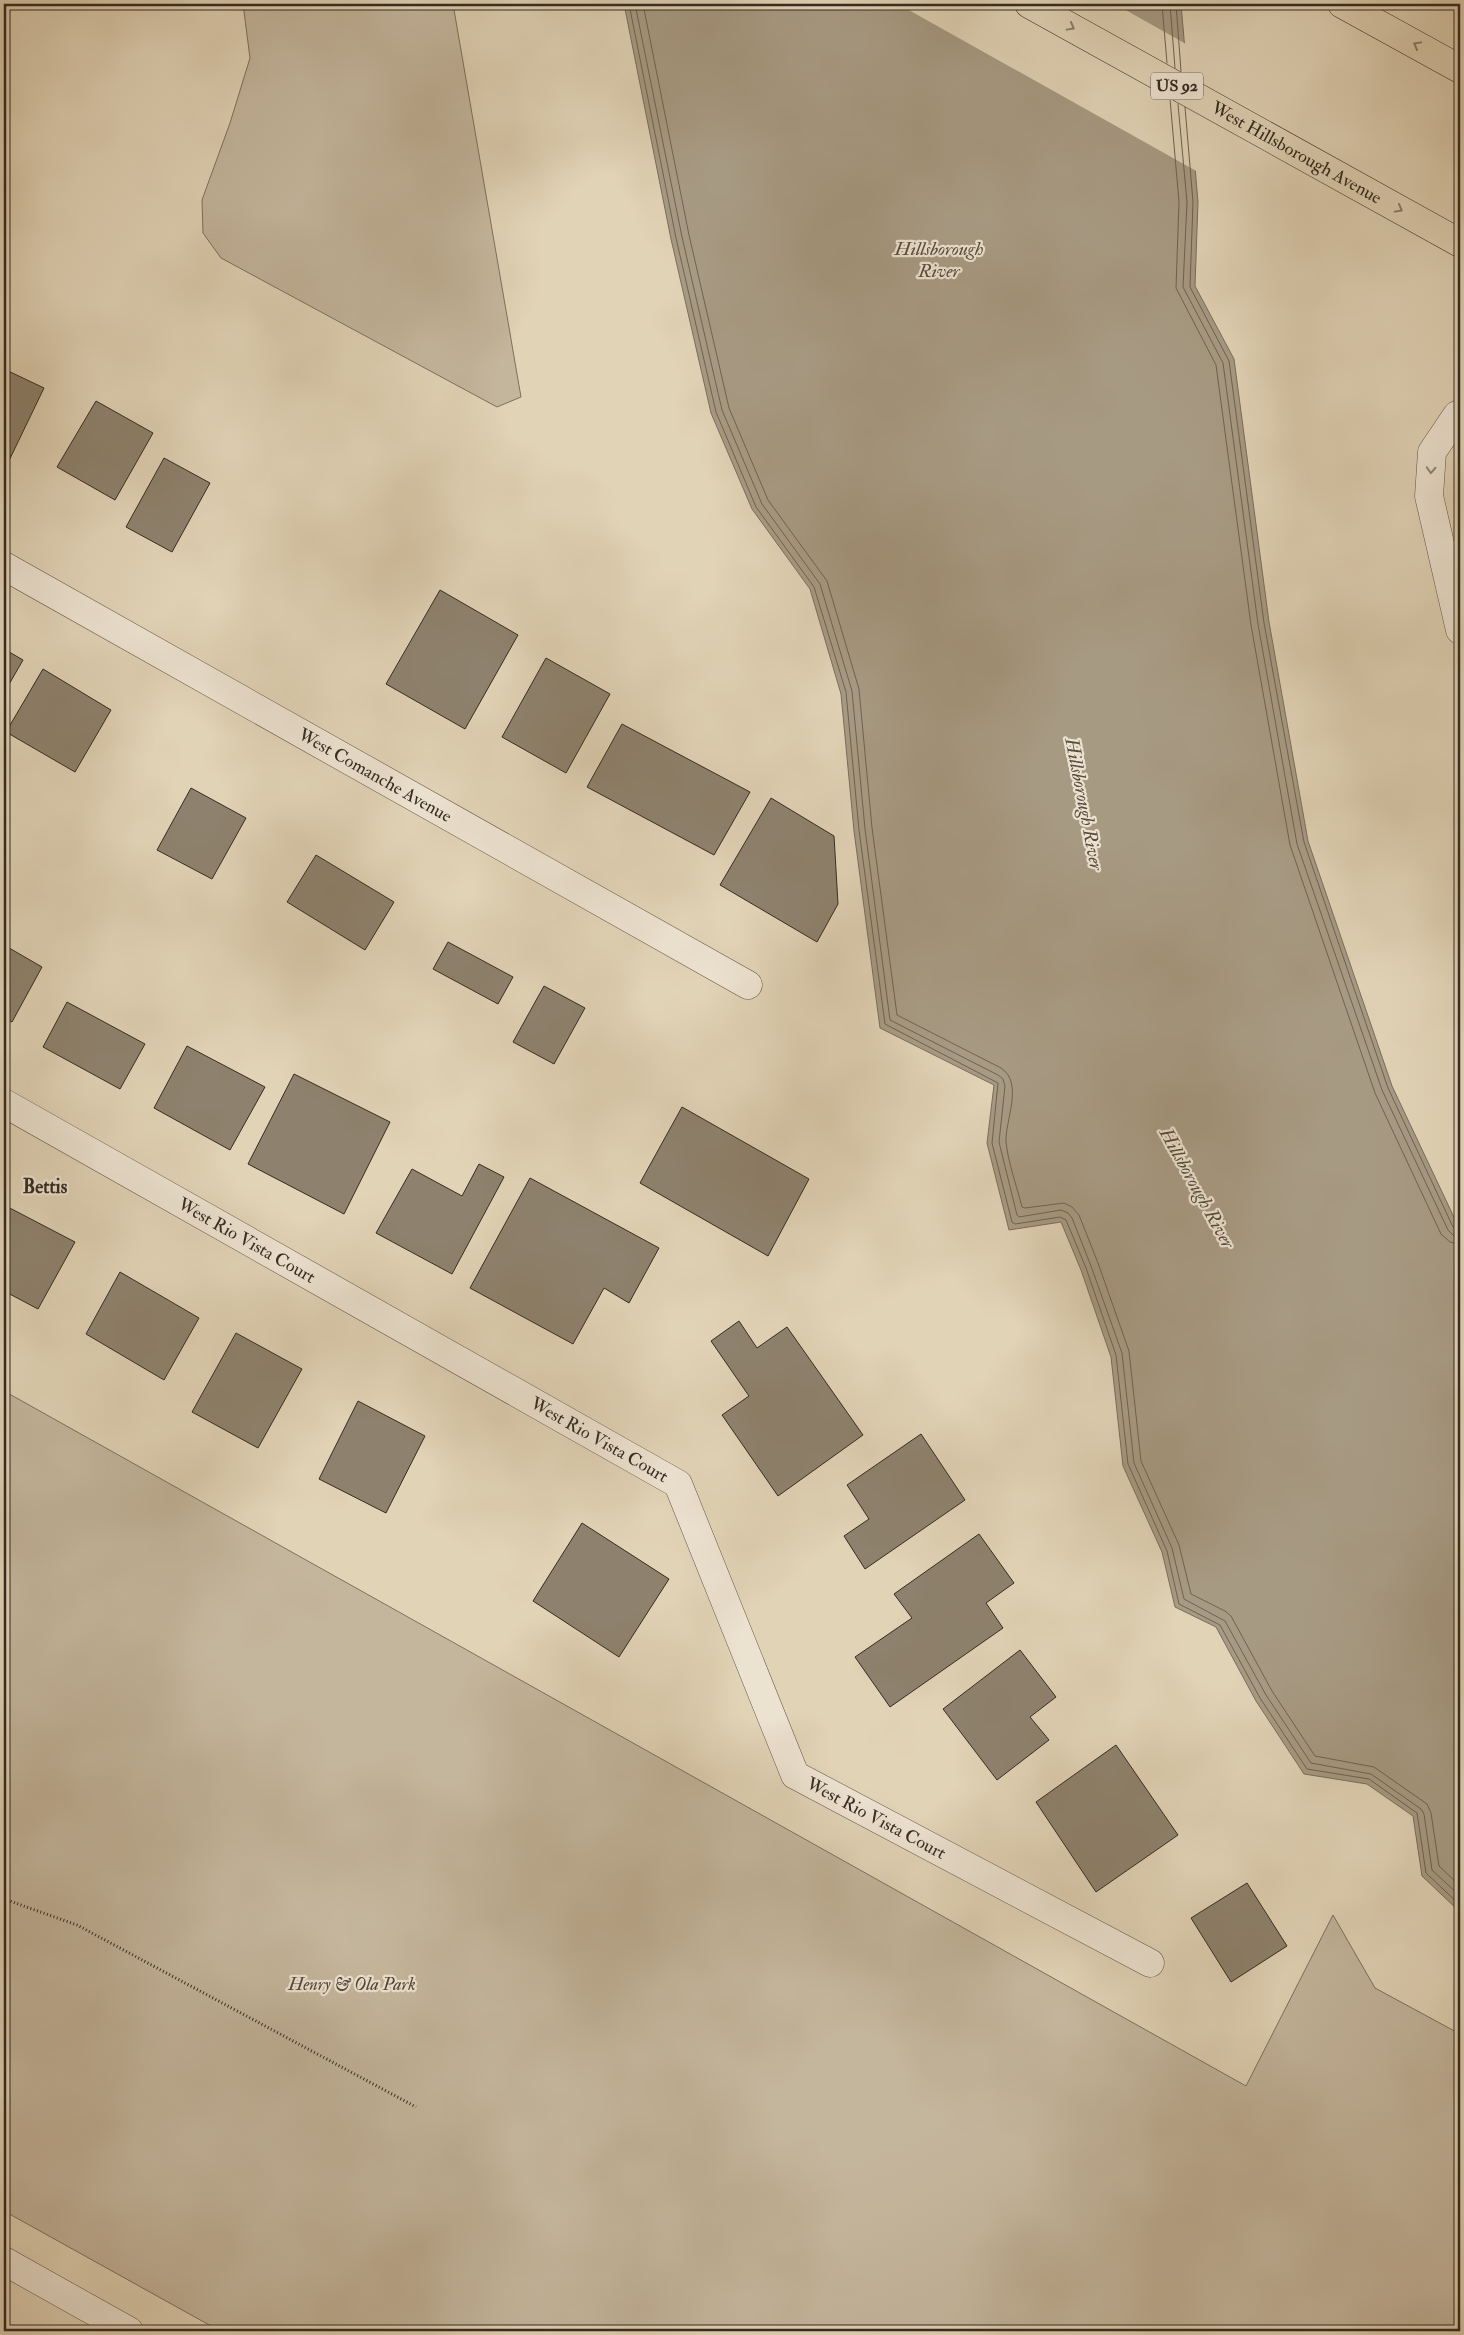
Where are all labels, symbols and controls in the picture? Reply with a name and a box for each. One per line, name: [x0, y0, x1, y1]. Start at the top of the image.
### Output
one-way arrow: [1066, 21, 1075, 31]
one-way arrow: [1414, 41, 1423, 51]
road number: US 92: [1151, 72, 1203, 100]
street label: West Hillsborough Avenue: [1206, 95, 1386, 209]
one-way arrow: [1394, 203, 1403, 213]
water label: Hillsborough River: [894, 237, 983, 283]
one-way arrow: [1425, 467, 1436, 475]
street label: West Comanche Avenue: [293, 722, 456, 828]
water label: Hillsborough River: [1059, 735, 1109, 873]
water label: Hillsborough River: [1153, 1123, 1240, 1253]
district label: Bettis: [23, 1175, 68, 1199]
street label: West Rio Vista Court: [173, 1192, 320, 1288]
street label: West Rio Vista Court: [526, 1391, 673, 1488]
street label: West Rio Vista Court: [802, 1771, 950, 1865]
park label: Henry & Ola Park: [287, 1973, 416, 1996]

